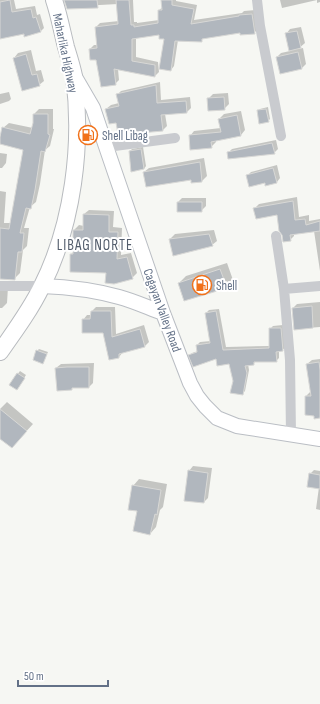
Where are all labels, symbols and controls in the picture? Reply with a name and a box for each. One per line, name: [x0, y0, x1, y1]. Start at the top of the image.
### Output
street label: Maharlika Highway: [49, 12, 81, 94]
fuel station icon: Shell Libag: [77, 124, 99, 146]
place label: Shell Libag: [102, 128, 148, 144]
district label: LIBAG NORTE: [57, 236, 133, 255]
street label: Cagayan Valley Road: [140, 266, 185, 354]
fuel station icon: Shell: [191, 274, 213, 296]
place label: Shell: [216, 278, 237, 294]
scale bar: [18, 662, 108, 688]
text: 50 m: [24, 669, 44, 684]

